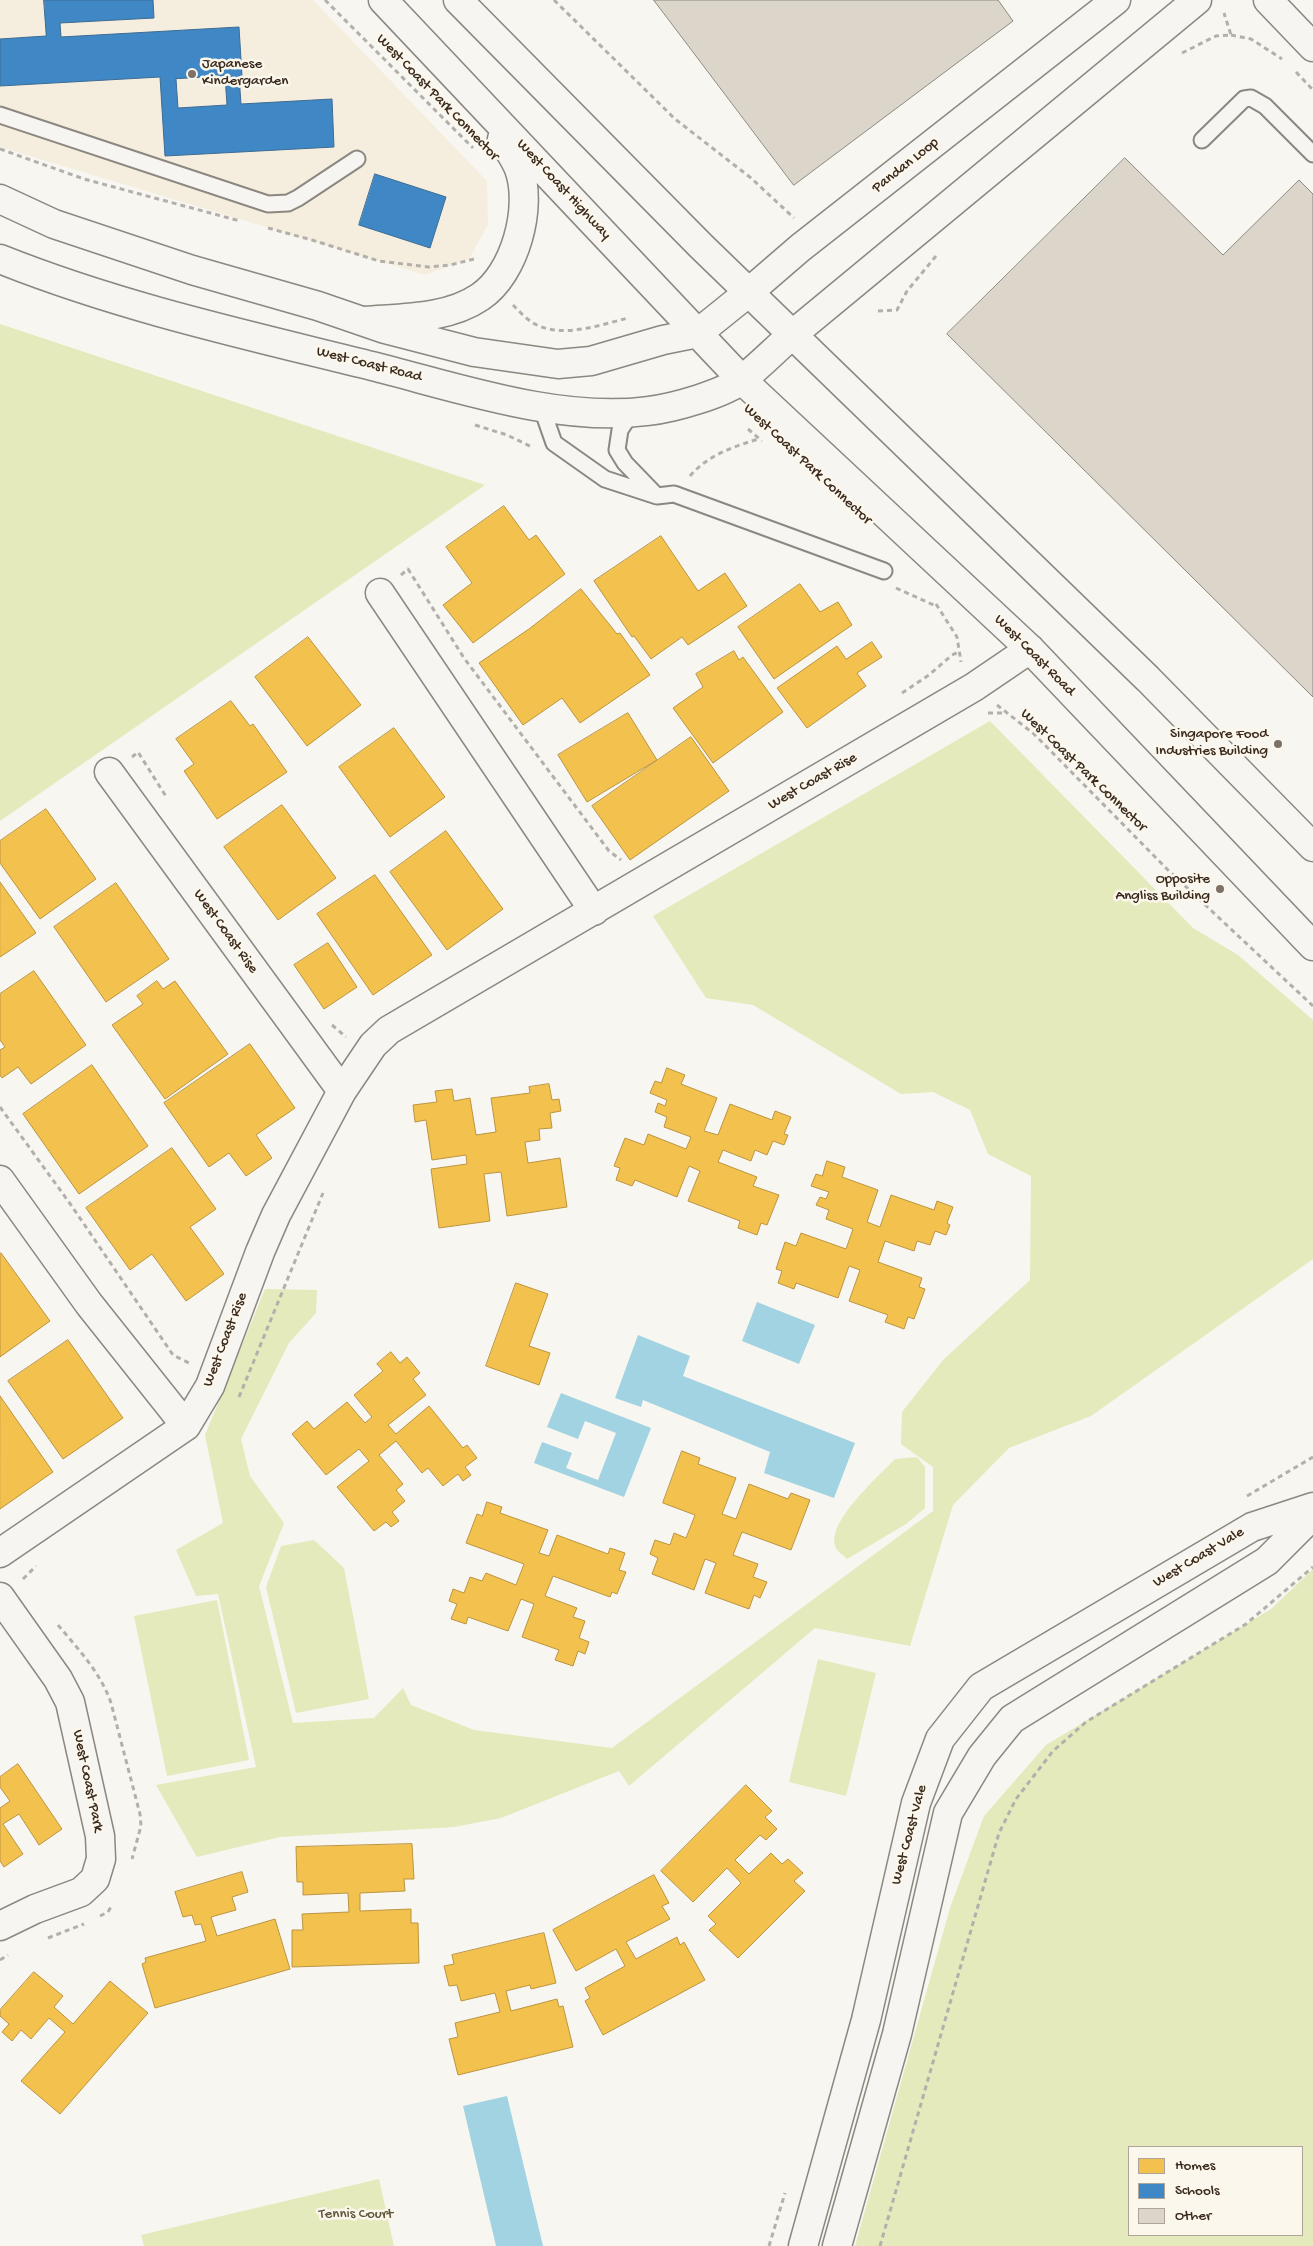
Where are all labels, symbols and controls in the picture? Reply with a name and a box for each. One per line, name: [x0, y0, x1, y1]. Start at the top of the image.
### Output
street label: West Coast Park Connector: [372, 31, 502, 165]
place label: Japanese Kindergarden: [202, 56, 288, 91]
marker: Japanese Kindergarden: [186, 68, 198, 80]
street label: Pandan Loop: [869, 134, 943, 198]
street label: West Coast Highway: [512, 136, 614, 244]
street label: West Coast Road: [314, 343, 424, 387]
street label: West Coast Park Connector: [739, 401, 875, 529]
street label: West Coast Road: [989, 611, 1079, 701]
street label: West Coast Park Connector: [1016, 706, 1150, 836]
place label: Singapore Food Industries Building: [1155, 726, 1268, 761]
marker: Singapore Food Industries Building: [1272, 738, 1284, 750]
street label: West Coast Rise: [765, 749, 861, 815]
place label: Opposite Angliss Building: [1115, 871, 1210, 906]
marker: Opposite Angliss Building: [1214, 883, 1226, 895]
street label: West Coast Rise: [188, 886, 262, 978]
street label: West Coast Rise: [200, 1290, 252, 1390]
street label: West Coast Vale: [1150, 1524, 1248, 1592]
street label: West Coast Park: [67, 1728, 107, 1834]
street label: West Coast Vale: [888, 1783, 932, 1887]
legend: [1128, 2146, 1303, 2236]
text: Homes: [1175, 2157, 1215, 2175]
text: Schools: [1175, 2182, 1220, 2200]
park label: Tennis Court: [319, 2206, 393, 2224]
text: Other: [1175, 2207, 1211, 2225]

